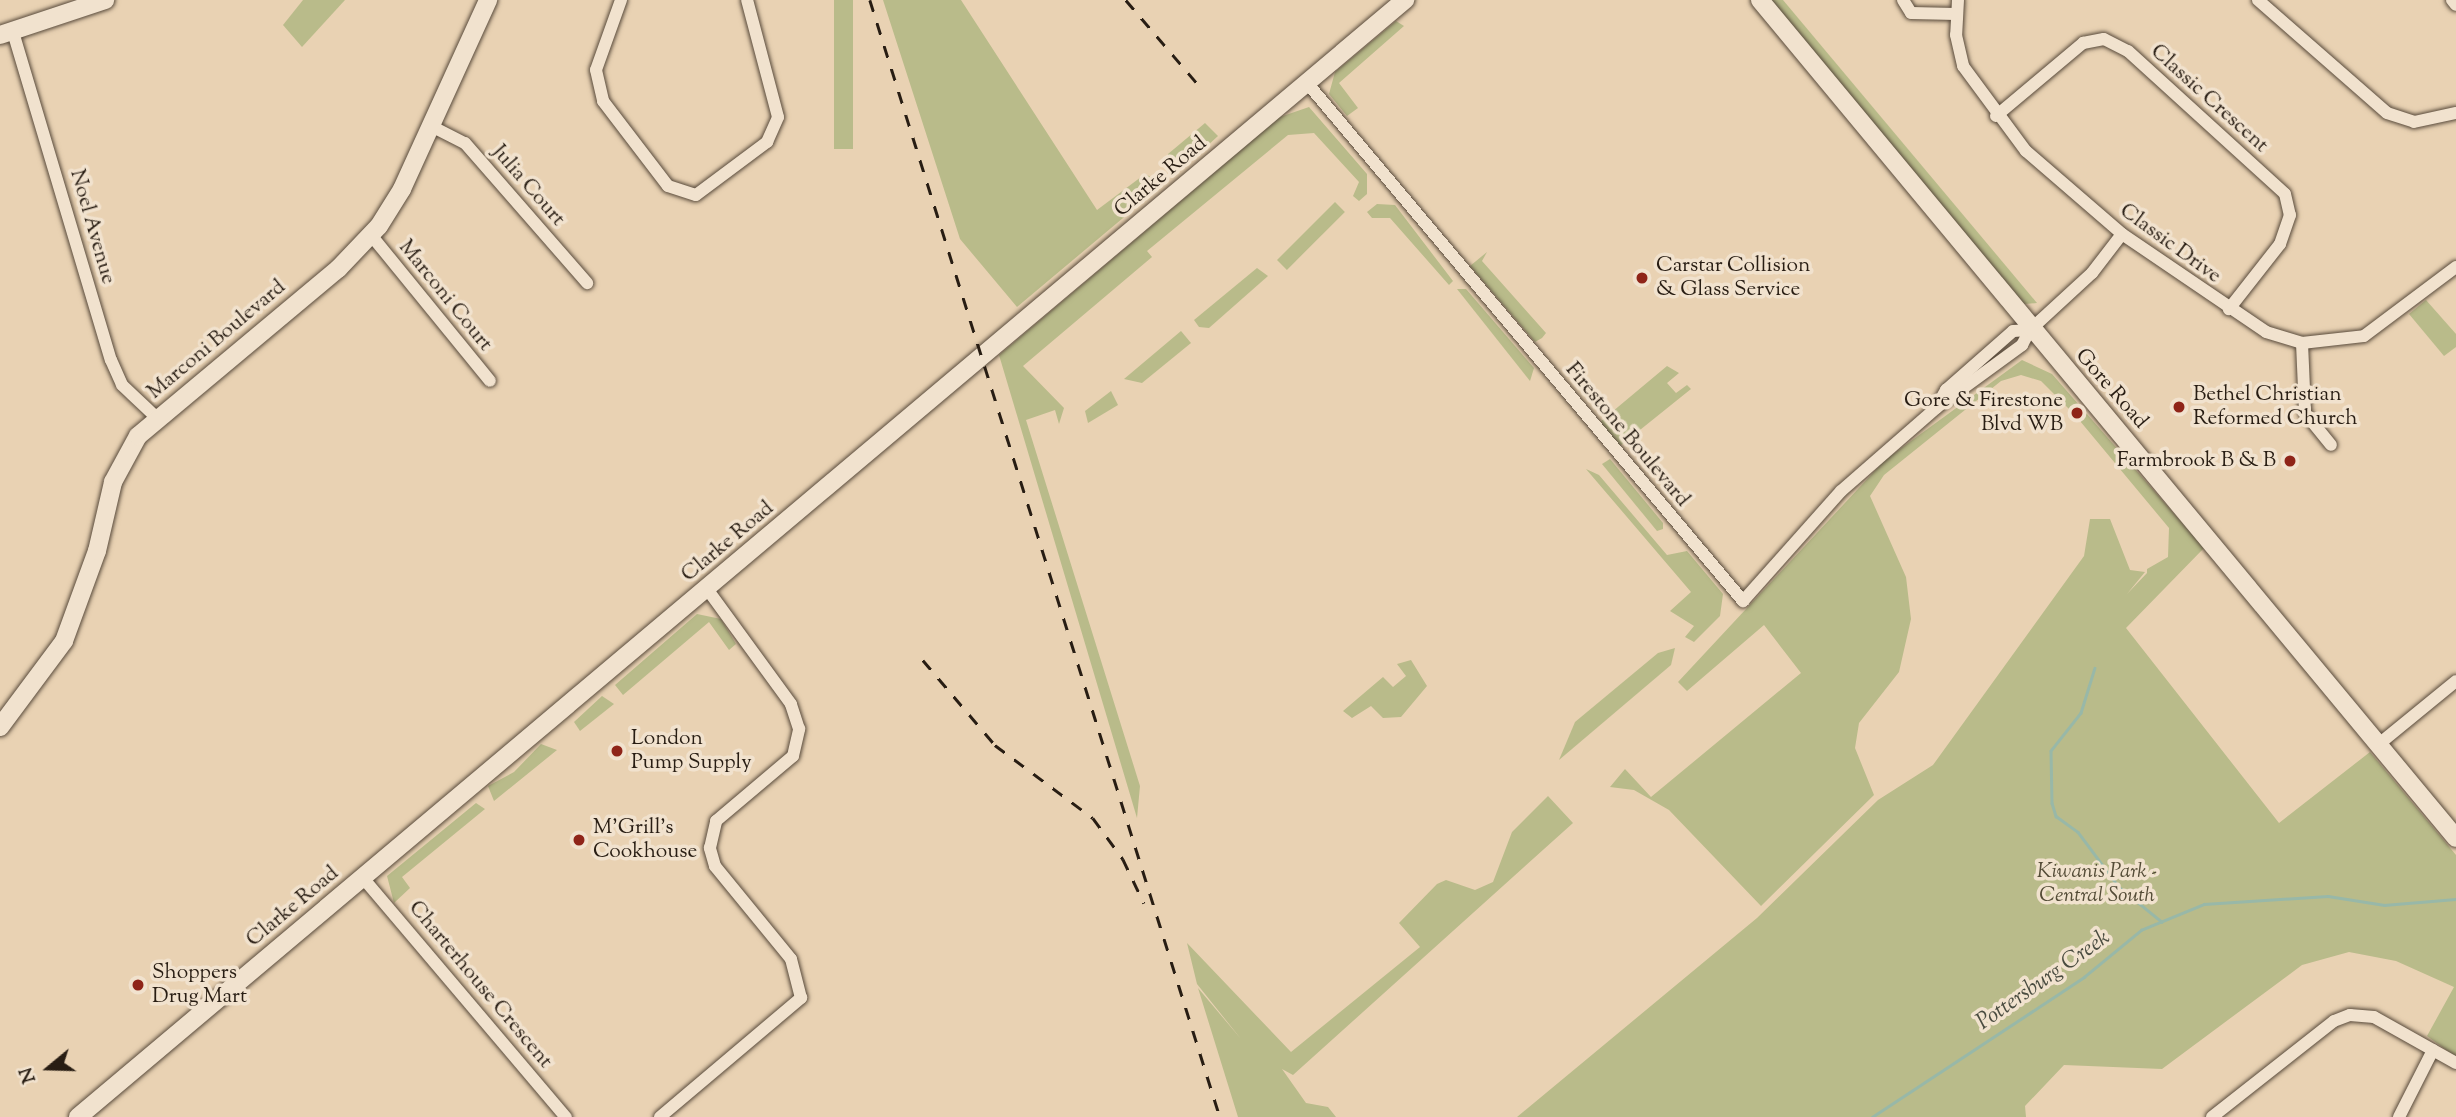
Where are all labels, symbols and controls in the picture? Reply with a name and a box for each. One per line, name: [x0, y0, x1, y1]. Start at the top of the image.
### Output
street label: Classic Crescent: [2145, 39, 2273, 159]
street label: Clarke Road: [1110, 131, 1212, 223]
street label: Julia Court: [486, 140, 570, 232]
street label: Noel Avenue: [64, 167, 120, 287]
street label: Classic Drive: [2114, 199, 2226, 289]
street label: Marconi Court: [393, 235, 497, 357]
place label: Carstar Collision & Glass Service: [1656, 253, 1810, 303]
marker: Carstar Collision & Glass Service: [1634, 270, 1650, 286]
street label: Marconi Boulevard: [143, 275, 291, 405]
street label: Gore Road: [2069, 344, 2153, 434]
street label: Firestone Boulevard: [1559, 358, 1695, 512]
place label: Bethel Christian Reformed Church: [2193, 382, 2357, 432]
place label: Gore & Firestone Blvd WB: [1904, 388, 2063, 438]
marker: Bethel Christian Reformed Church: [2171, 399, 2187, 415]
marker: Gore & Firestone Blvd WB: [2069, 405, 2085, 421]
place label: Farmbrook B & B: [2117, 448, 2276, 474]
marker: Farmbrook B & B: [2282, 453, 2298, 469]
street label: Clarke Road: [677, 496, 779, 588]
place label: London Pump Supply: [631, 726, 752, 776]
marker: London Pump Supply: [609, 743, 625, 759]
place label: M'Grill's Cookhouse: [593, 815, 697, 865]
marker: M'Grill's Cookhouse: [571, 832, 587, 848]
park label: Kiwanis Park - Central South: [2037, 859, 2157, 909]
street label: Clarke Road: [242, 861, 344, 953]
street label: Charterhouse Crescent: [403, 896, 557, 1074]
water label: Pottersburg Creek: [1972, 925, 2116, 1037]
place label: Shoppers Drug Mart: [152, 960, 247, 1010]
marker: Shoppers Drug Mart: [130, 977, 146, 993]
north arrow: [14, 1033, 84, 1103]
text: N: [13, 1063, 44, 1087]

